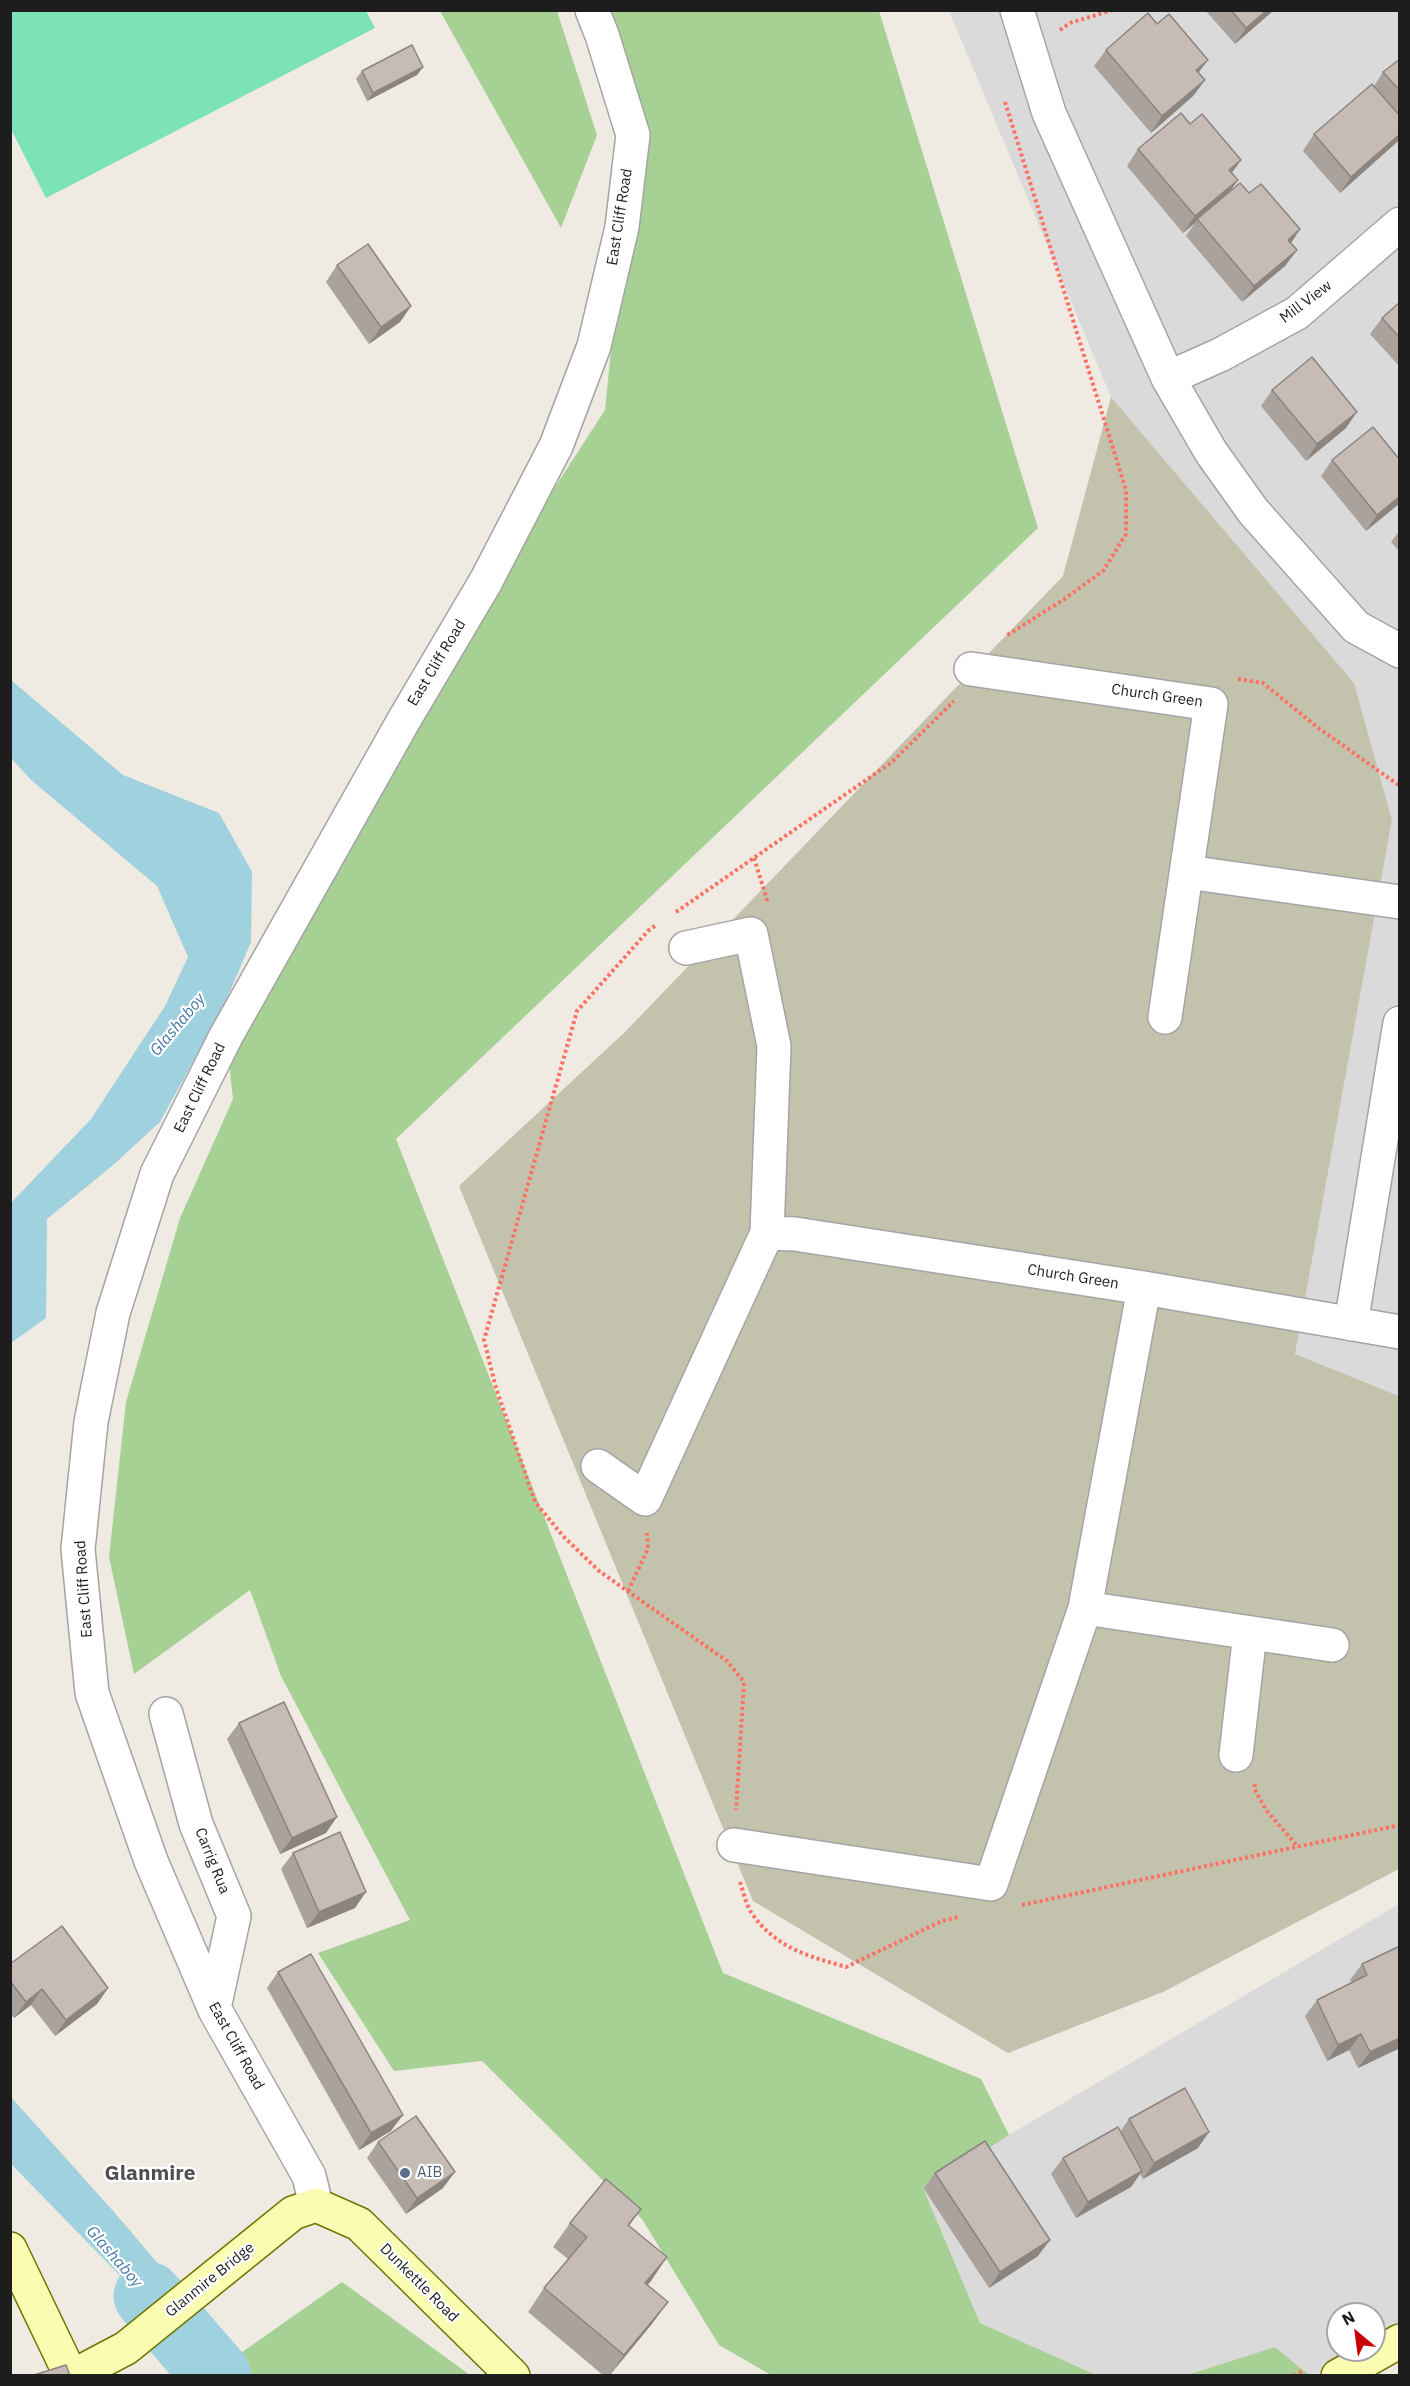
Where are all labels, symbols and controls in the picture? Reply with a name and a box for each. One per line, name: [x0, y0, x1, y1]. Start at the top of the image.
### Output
street label: East Cliff Road: [603, 167, 637, 267]
street label: Mill View: [1277, 277, 1335, 327]
street label: East Cliff Road: [404, 617, 470, 709]
street label: Church Green: [1110, 681, 1204, 711]
water label: Glashaboy: [146, 990, 210, 1060]
street label: East Cliff Road: [171, 1040, 229, 1136]
street label: Church Green: [1026, 1261, 1120, 1293]
street label: East Cliff Road: [72, 1540, 96, 1638]
street label: Carrig Rua: [191, 1825, 233, 1897]
street label: East Cliff Road: [204, 1999, 268, 2093]
district label: Glanmire: [105, 2161, 195, 2187]
place label: AIB: [417, 2164, 442, 2182]
marker: AIB: [398, 2166, 412, 2180]
water label: Glashaboy: [82, 2222, 146, 2292]
street label: Glanmire Bridge: [162, 2239, 258, 2321]
street label: Dunkettle Road: [376, 2240, 462, 2326]
north arrow: [1326, 2302, 1386, 2362]
text: N: [1338, 2306, 1358, 2330]

